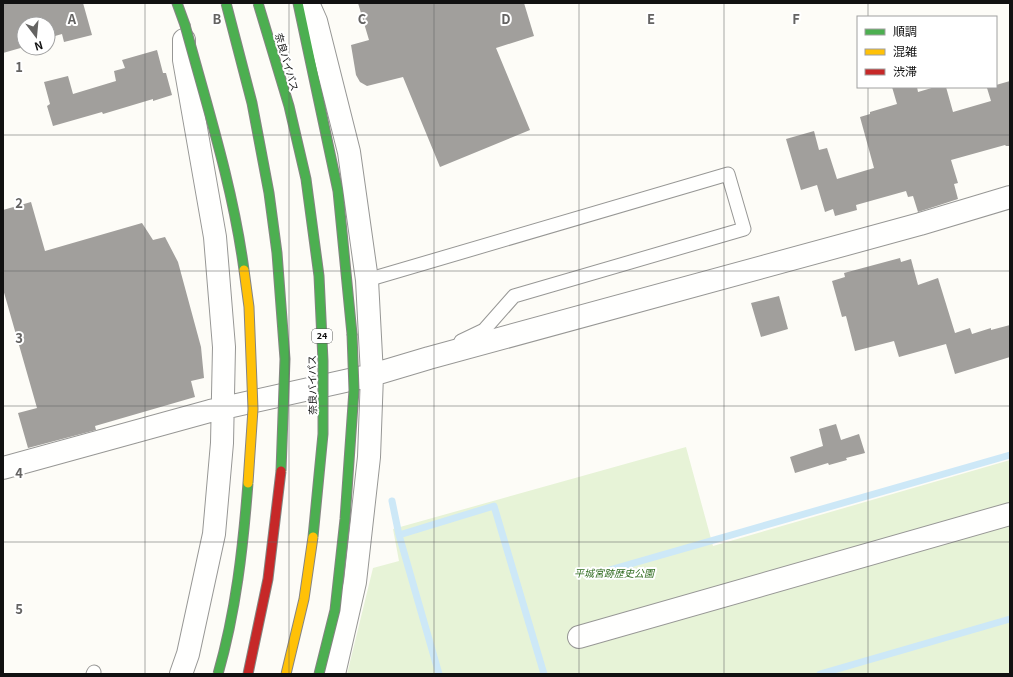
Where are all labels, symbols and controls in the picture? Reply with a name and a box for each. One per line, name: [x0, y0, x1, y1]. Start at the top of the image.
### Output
text: A: [67, 9, 77, 28]
text: B: [213, 9, 222, 28]
text: C: [358, 9, 367, 28]
text: D: [501, 9, 511, 28]
text: E: [647, 9, 655, 28]
text: F: [792, 9, 800, 28]
north arrow: [16, 16, 56, 56]
legend: [857, 16, 997, 88]
text: 順調: [893, 22, 917, 39]
street label: 奈良バイパス: [272, 31, 303, 93]
text: N: [33, 38, 45, 55]
text: 混雑: [893, 42, 917, 59]
text: 1: [15, 57, 23, 76]
text: 渋滞: [893, 62, 917, 79]
text: 2: [15, 193, 23, 212]
text: 3: [15, 328, 23, 347]
road number: 24: [312, 329, 332, 343]
street label: 奈良バイパス: [303, 355, 320, 415]
text: 4: [15, 463, 23, 482]
park label: 平城宮跡歴史公園: [574, 565, 656, 580]
text: 5: [15, 599, 23, 618]

